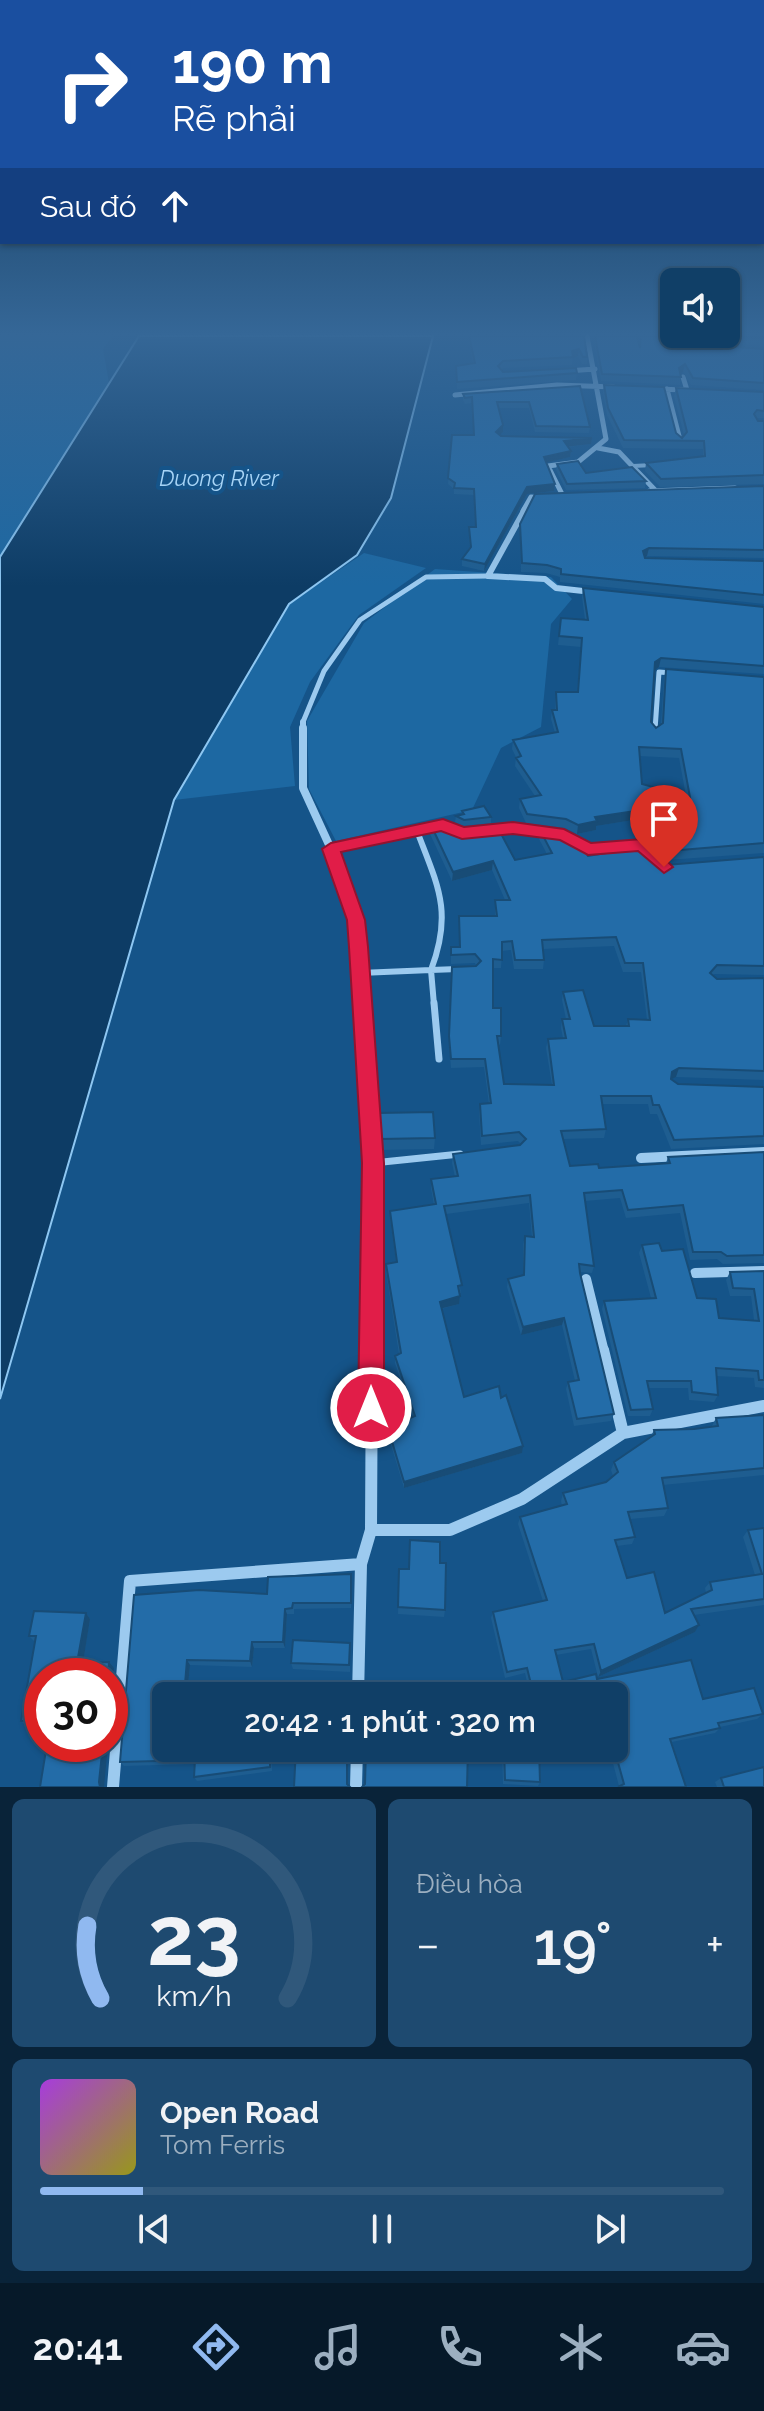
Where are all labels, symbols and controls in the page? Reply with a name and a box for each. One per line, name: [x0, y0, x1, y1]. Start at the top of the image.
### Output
text: 190 m: [172, 30, 333, 96]
icon: right: [40, 32, 144, 136]
text: Rẽ phải: [172, 97, 296, 139]
icon: ahead: [153, 184, 197, 228]
text: Sau đó: [40, 189, 137, 224]
map controls: [660, 268, 740, 348]
button: sound: [660, 268, 740, 348]
water label: Duong River: [159, 465, 280, 491]
pin: [630, 785, 698, 867]
icon: arrive: [642, 797, 686, 841]
position arrow: [329, 1366, 413, 1450]
speed limit sign: 30: [24, 1658, 128, 1762]
text: 20:42 · 1 phút · 320 m: [244, 1704, 536, 1739]
text: Điều hòa: [416, 1869, 523, 1899]
text: 23: [147, 1887, 241, 1984]
text: 19°: [533, 1909, 612, 1979]
text: −: [416, 1919, 440, 1970]
text: +: [706, 1919, 724, 1970]
text: km/h: [156, 1979, 232, 2013]
text: Open Road: [160, 2095, 319, 2130]
text: Tom Ferris: [160, 2130, 285, 2160]
icon: previous: [132, 2207, 176, 2251]
icon: pause: [360, 2207, 404, 2251]
icon: next: [588, 2207, 632, 2251]
icon: directions: [188, 2319, 244, 2375]
icon: music: [310, 2319, 366, 2375]
icon: phone: [432, 2319, 488, 2375]
icon: climate: [553, 2319, 609, 2375]
icon: car: [675, 2319, 731, 2375]
text: 20:41: [33, 2326, 123, 2368]

